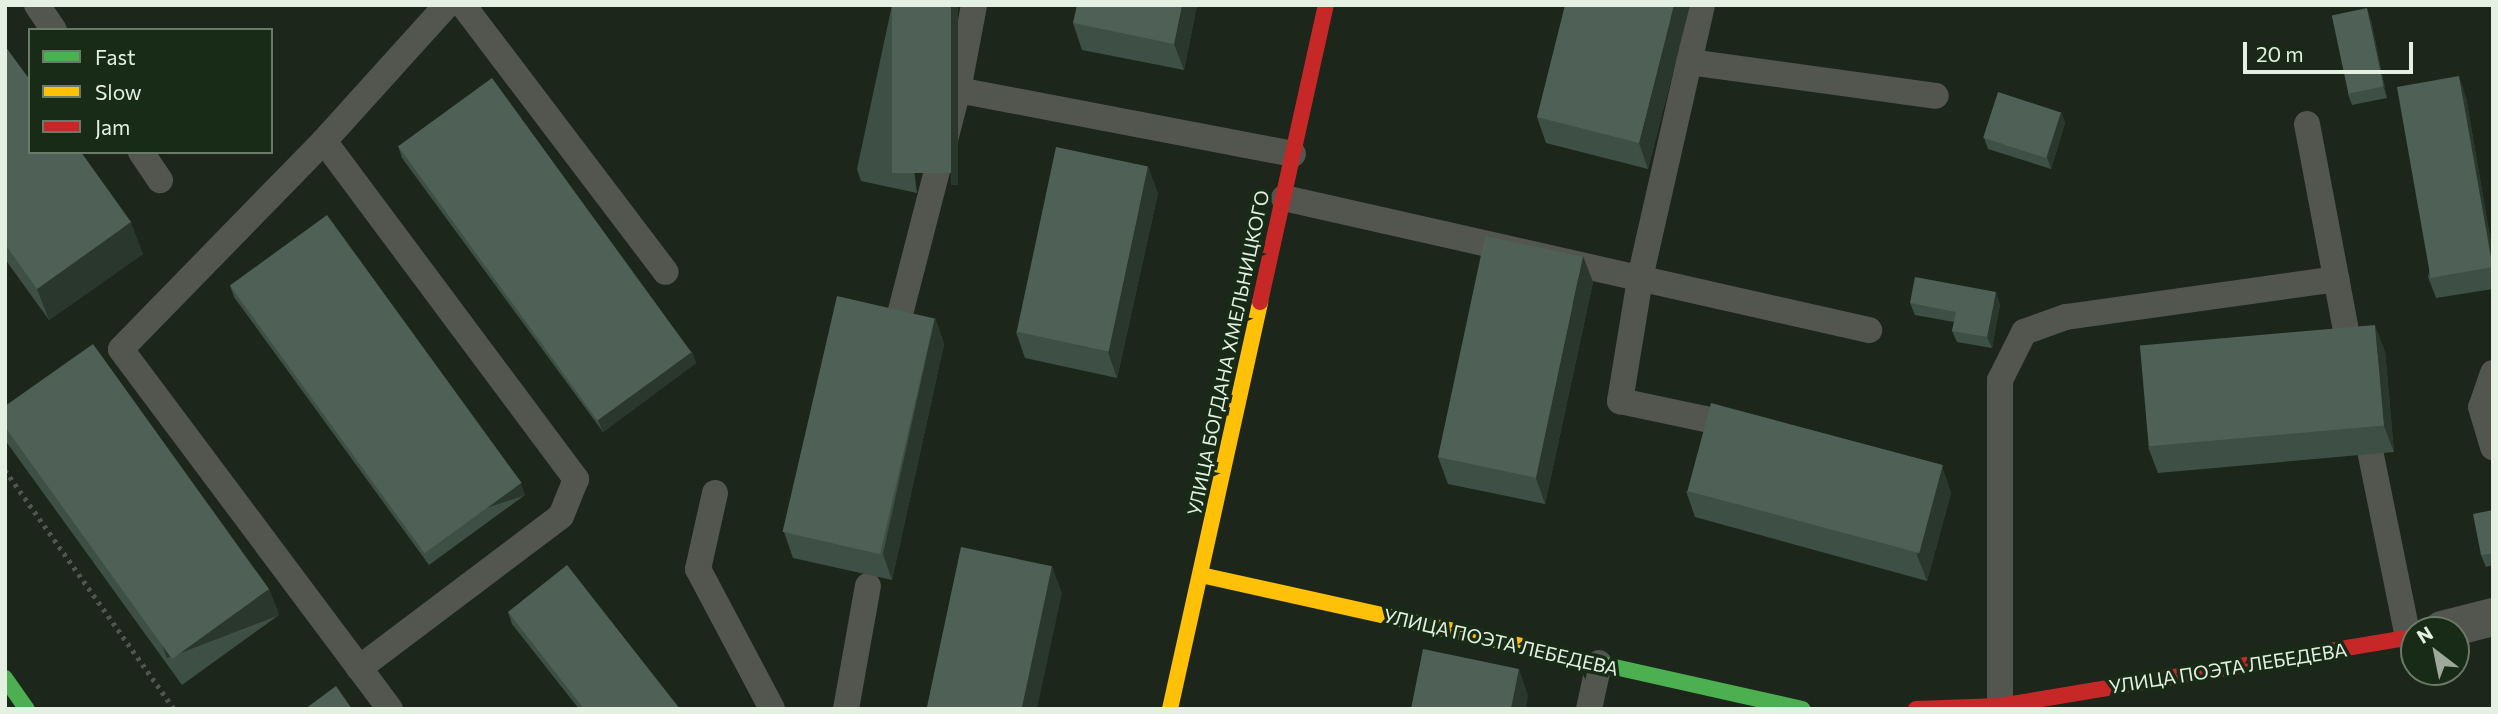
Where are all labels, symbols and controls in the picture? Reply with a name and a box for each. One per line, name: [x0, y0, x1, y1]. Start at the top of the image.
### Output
legend: [28, 28, 273, 154]
scale bar: [2246, 28, 2416, 72]
text: 20 m: [2256, 41, 2304, 66]
text: Fast: [95, 44, 136, 69]
text: Slow: [95, 79, 142, 104]
text: Jam: [95, 114, 130, 139]
street label: УЛИЦА БОГДАНА ХМЕЛЬНИЦКОГО: [1182, 188, 1274, 518]
street label: УЛИЦА ПОЭТА ЛЕБЕДЕВА: [1381, 604, 1621, 680]
north arrow: [2400, 616, 2470, 686]
text: N: [2413, 621, 2437, 648]
street label: УЛИЦА ПОЭТА ЛЕБЕДЕВА: [2107, 638, 2349, 698]

